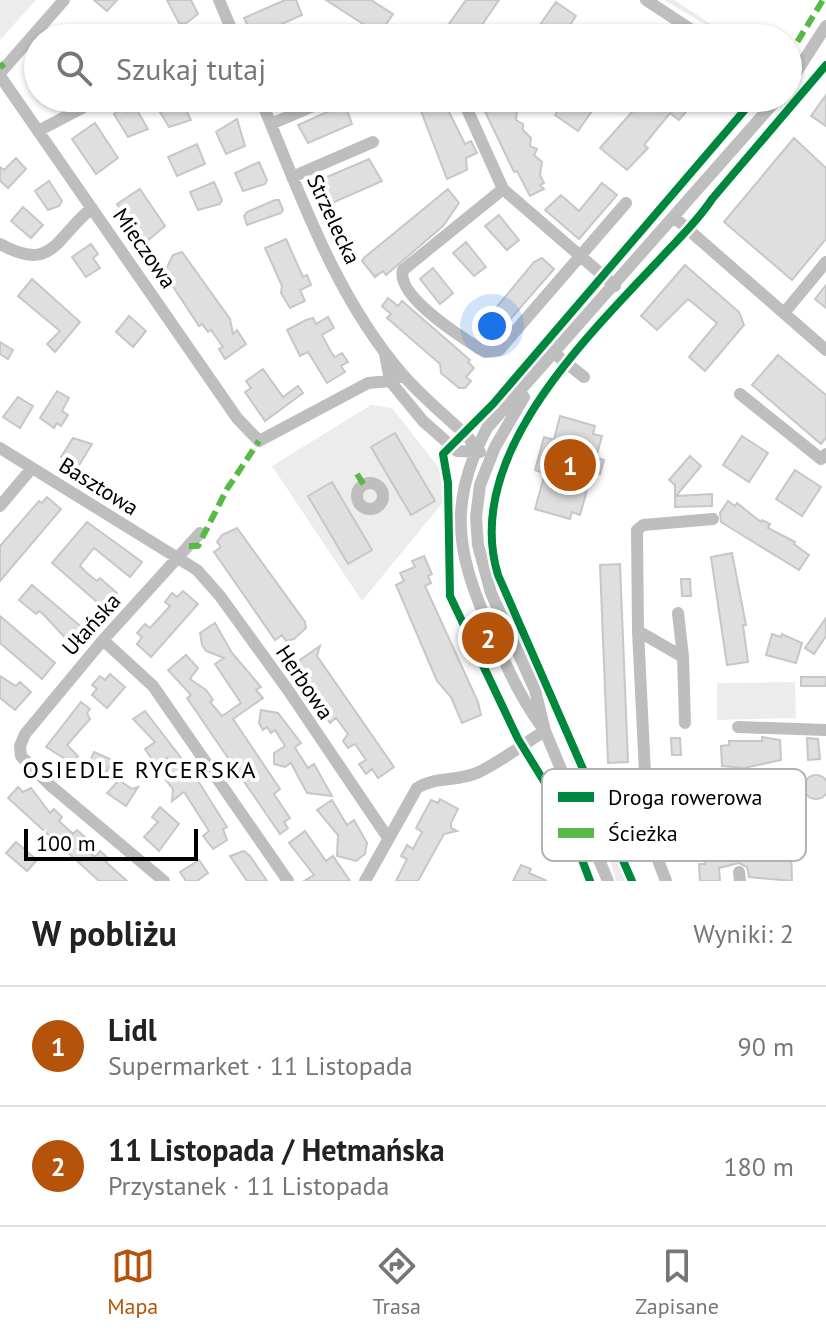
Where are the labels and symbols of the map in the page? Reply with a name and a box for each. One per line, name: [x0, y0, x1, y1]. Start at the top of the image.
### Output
street label: Strzelecka: [301, 170, 367, 268]
street label: Mieczowa: [107, 202, 183, 294]
your location: [472, 306, 512, 346]
pin: 1: [544, 435, 596, 495]
street label: Basztowa: [54, 451, 144, 521]
street label: Ułańska: [56, 587, 126, 661]
pin: 2: [462, 608, 514, 668]
street label: Herbowa: [270, 639, 340, 725]
district label: OSIEDLE RYCERSKA: [22, 754, 258, 785]
legend: [542, 769, 806, 861]
text: Droga rowerowa: [608, 783, 763, 811]
text: Ścieżka: [608, 819, 678, 847]
scale bar: [24, 825, 198, 861]

